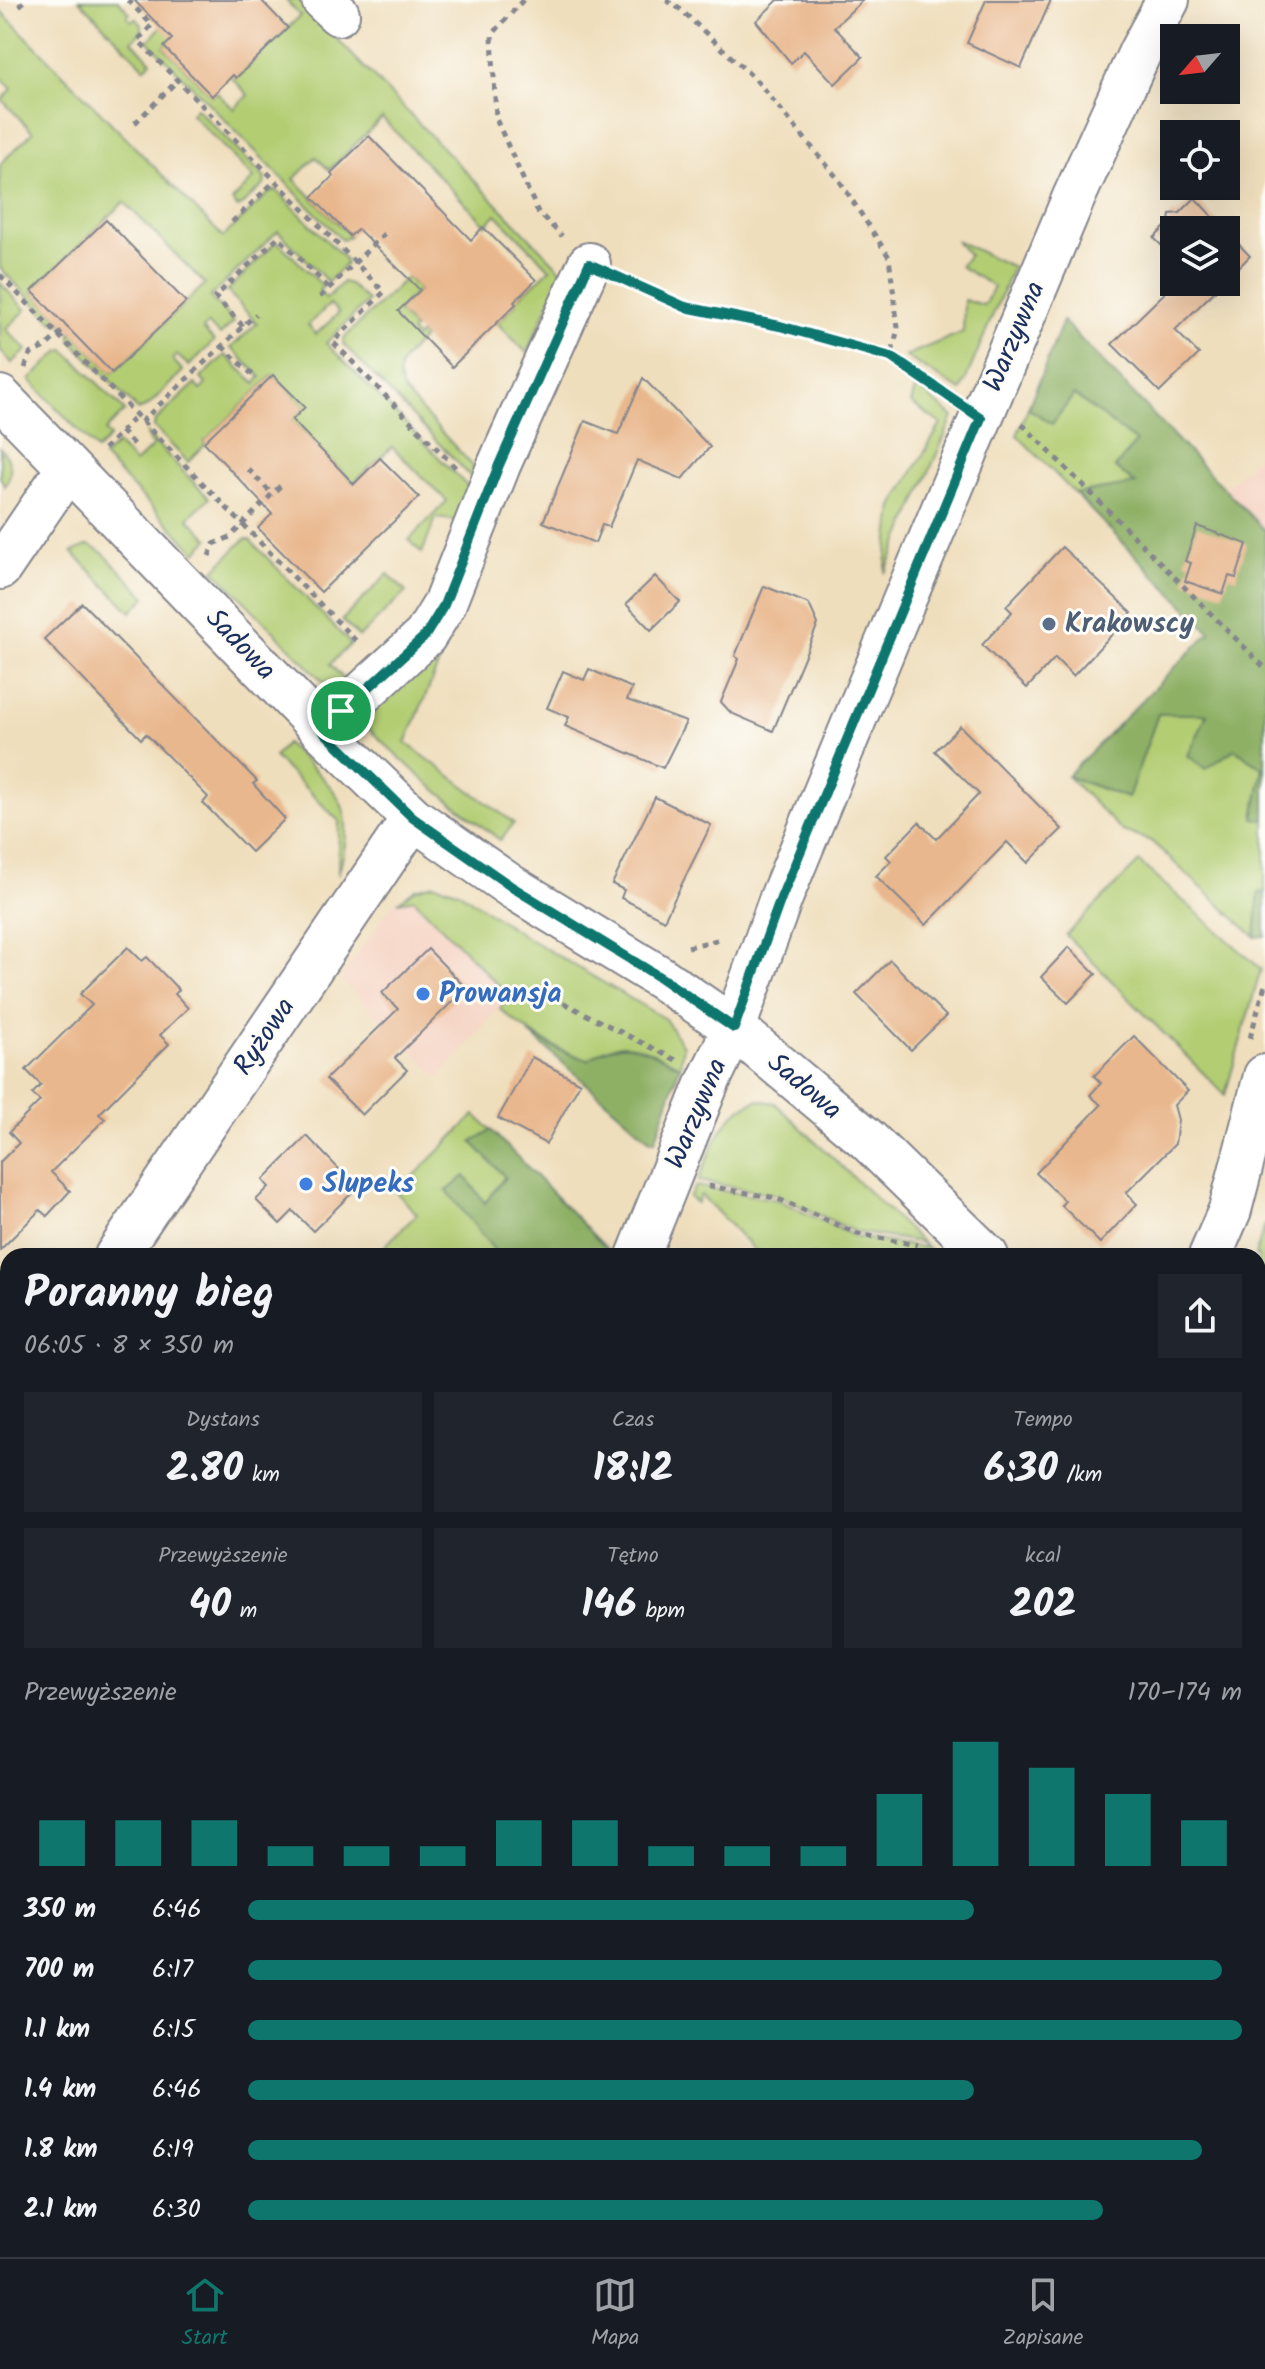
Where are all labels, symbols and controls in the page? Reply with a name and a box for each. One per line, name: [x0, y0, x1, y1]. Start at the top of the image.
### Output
north arrow: [1160, 24, 1240, 104]
map controls: [1160, 24, 1240, 296]
button: locate: [1160, 120, 1240, 200]
button: layers: [1160, 216, 1240, 296]
street label: Warzywna: [971, 275, 1059, 399]
street label: Sadowa: [194, 598, 286, 692]
place label: Krakowscy: [1065, 602, 1194, 647]
marker: Krakowscy: [1040, 615, 1058, 633]
pin: [307, 677, 375, 745]
icon: arrive: [319, 689, 363, 733]
place label: Prowansja: [439, 972, 562, 1017]
marker: Prowansja: [414, 985, 432, 1003]
street label: Ryżowa: [222, 989, 308, 1085]
street label: Sadowa: [756, 1042, 852, 1132]
street label: Warzywna: [653, 1052, 741, 1176]
place label: Slupeks: [322, 1162, 414, 1207]
marker: Slupeks: [297, 1175, 315, 1193]
text: Poranny bieg: [24, 1260, 274, 1330]
button: share: [1158, 1274, 1242, 1358]
text: 06:05 · 8 × 350 m: [24, 1325, 234, 1367]
text: Dystans: [186, 1403, 260, 1438]
text: Czas: [612, 1403, 654, 1438]
text: Tempo: [1013, 1403, 1073, 1438]
text: 2.80: [166, 1438, 243, 1502]
text: 18:12: [593, 1438, 673, 1502]
text: 6:30: [984, 1438, 1058, 1502]
text: km: [243, 1458, 280, 1493]
text: /km: [1058, 1458, 1102, 1493]
text: Przewyższenie: [158, 1539, 288, 1574]
text: Tętno: [607, 1539, 659, 1574]
text: kcal: [1025, 1539, 1061, 1574]
text: 40: [189, 1574, 231, 1638]
text: 146: [581, 1574, 637, 1638]
text: 202: [1009, 1574, 1077, 1638]
text: m: [231, 1594, 257, 1629]
text: bpm: [637, 1594, 685, 1629]
text: Przewyższenie: [24, 1672, 177, 1714]
text: 170–174 m: [1127, 1672, 1242, 1714]
text: 350 m: [24, 1889, 96, 1931]
text: 6:46: [152, 1889, 202, 1931]
text: 700 m: [24, 1949, 94, 1991]
text: 6:17: [152, 1949, 193, 1991]
text: 1.1 km: [24, 2009, 90, 2051]
text: 6:15: [152, 2009, 195, 2051]
text: 1.4 km: [24, 2069, 96, 2111]
text: 6:46: [152, 2069, 202, 2111]
text: 1.8 km: [24, 2129, 97, 2171]
text: 6:19: [152, 2129, 194, 2171]
text: 2.1 km: [24, 2189, 97, 2231]
text: 6:30: [152, 2189, 201, 2231]
tab: Start: [182, 2273, 228, 2356]
tab: Mapa: [591, 2273, 639, 2356]
tab: Zapisane: [1002, 2273, 1083, 2356]

